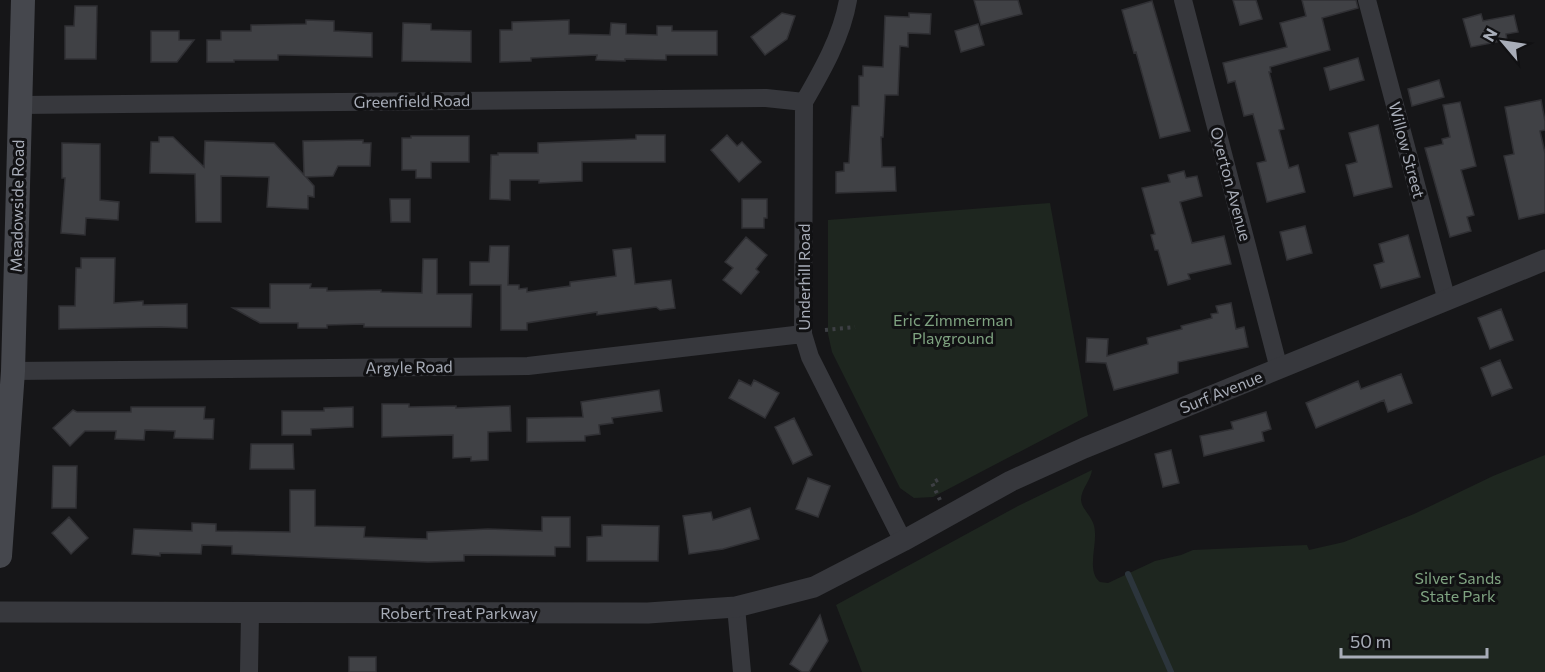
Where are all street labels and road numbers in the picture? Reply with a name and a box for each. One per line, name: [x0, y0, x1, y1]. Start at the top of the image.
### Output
street label: Greenfield Road: [354, 90, 470, 111]
street label: Willow Street: [1386, 100, 1430, 201]
street label: Overton Avenue: [1207, 125, 1256, 243]
street label: Meadowside Road: [6, 139, 27, 273]
street label: Underhill Road: [794, 224, 813, 330]
street label: Argyle Road: [365, 356, 453, 377]
street label: Surf Avenue: [1177, 366, 1265, 417]
street label: Robert Treat Parkway: [380, 603, 538, 622]

